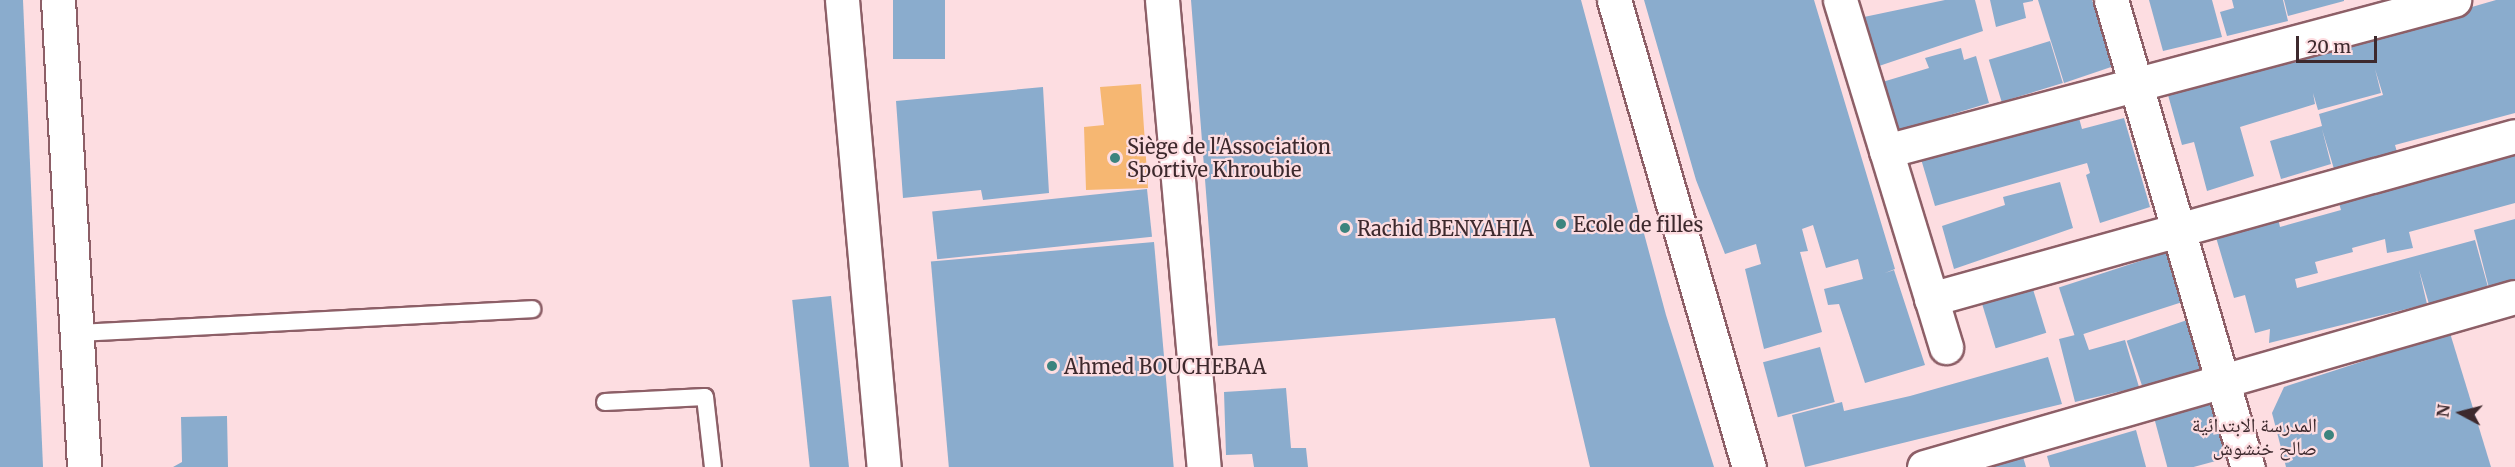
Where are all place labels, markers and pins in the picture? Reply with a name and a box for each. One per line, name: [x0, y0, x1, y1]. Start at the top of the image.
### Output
place label: Siège de l'Association Sportive Khroubie: [1127, 134, 1331, 181]
marker: Siège de l'Association Sportive Khroubie: [1108, 151, 1122, 165]
place label: Ecole de filles: [1573, 212, 1703, 236]
place label: Rachid BENYAHIA: [1357, 216, 1534, 240]
marker: Ecole de filles: [1554, 217, 1568, 231]
marker: Rachid BENYAHIA: [1338, 221, 1352, 235]
place label: Ahmed BOUCHEBAA: [1064, 354, 1266, 378]
marker: Ahmed BOUCHEBAA: [1045, 359, 1059, 373]
place label: المدرسة الابتدائية صالح خنشوش: [2192, 412, 2317, 459]
marker: المدرسة الابتدائية صالح خنشوش: [2322, 428, 2336, 442]

